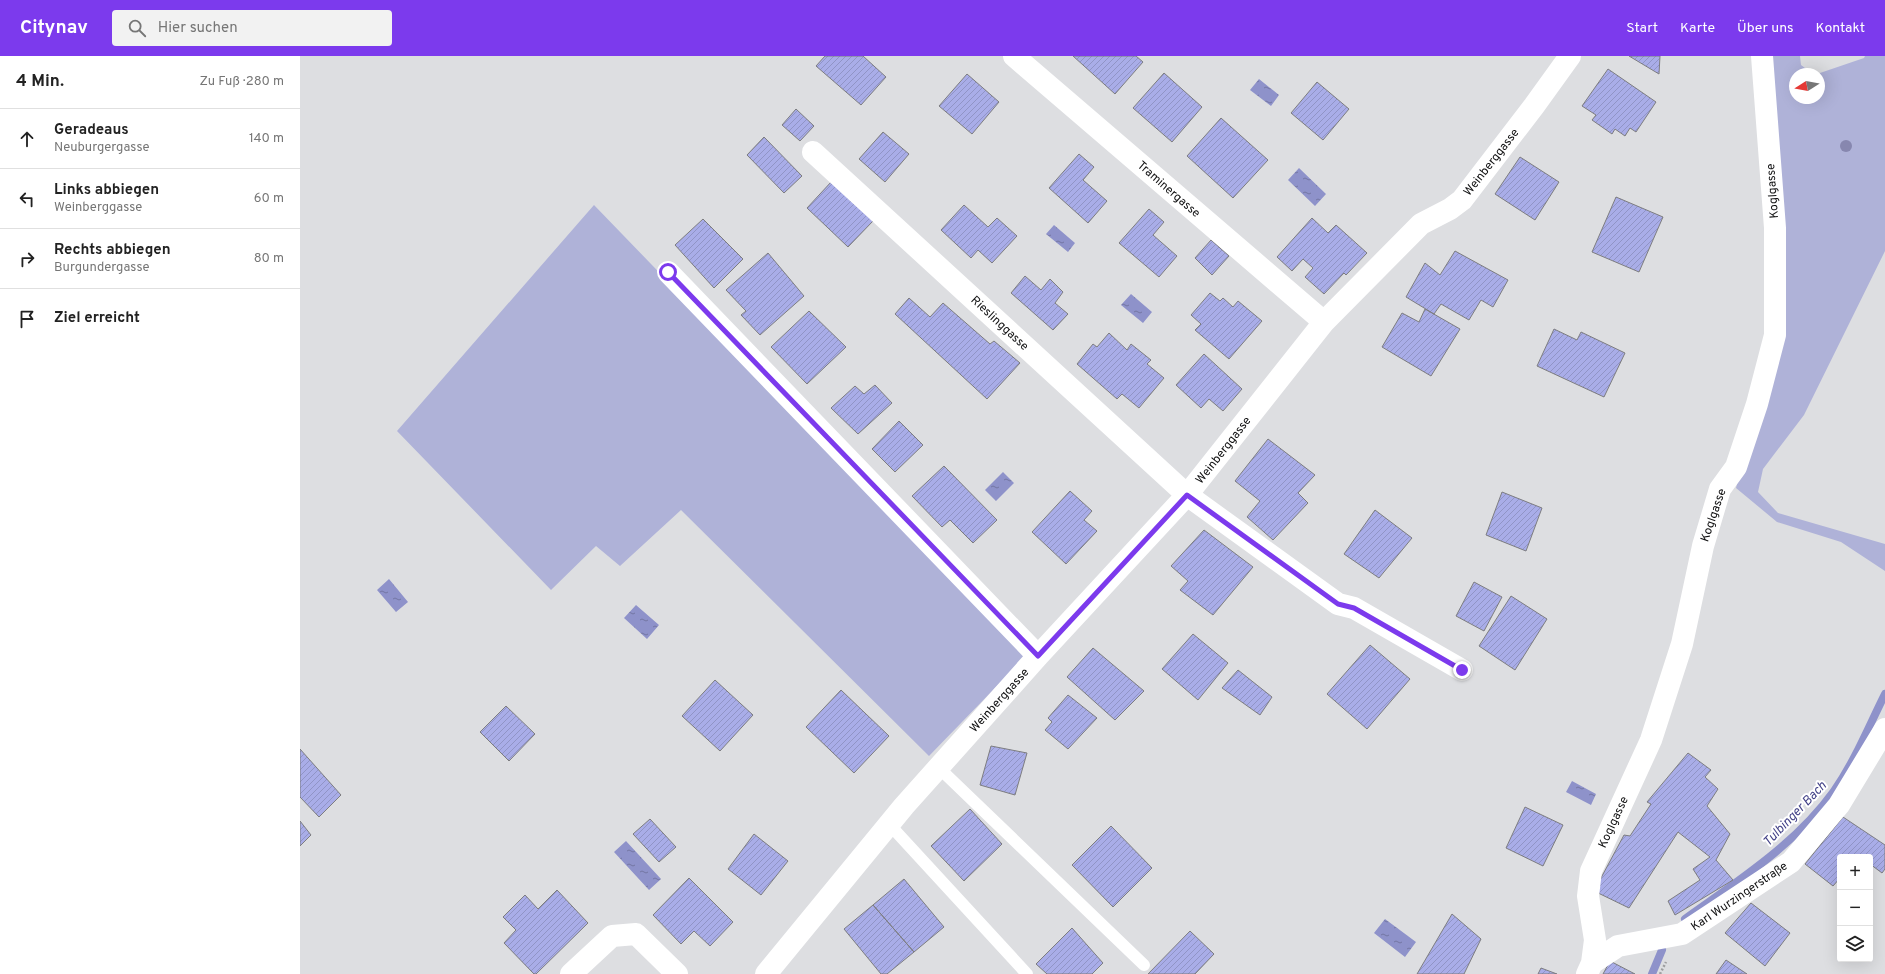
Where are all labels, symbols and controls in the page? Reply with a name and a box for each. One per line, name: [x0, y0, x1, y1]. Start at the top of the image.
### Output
search box: [112, 10, 392, 46]
text: Citynav: [20, 16, 88, 40]
icon: search: [126, 17, 148, 39]
text: Hier suchen: [158, 19, 238, 38]
text: Start: [1626, 20, 1658, 37]
text: Karte: [1680, 20, 1715, 37]
text: Über uns: [1737, 20, 1794, 37]
text: Kontakt: [1816, 20, 1865, 37]
north arrow: [1789, 68, 1825, 104]
text: 4 Min.: [16, 71, 64, 93]
text: Zu Fuß · 280 m: [199, 74, 284, 90]
text: Geradeaus: [54, 121, 129, 140]
street label: Weinberggasse: [1460, 126, 1523, 200]
icon: ahead: [16, 128, 38, 150]
text: 140 m: [249, 131, 284, 147]
text: Neuburgergasse: [54, 140, 149, 156]
street label: Traminergasse: [1133, 158, 1203, 222]
street label: Koglgasse: [1763, 163, 1783, 219]
text: Links abbiegen: [54, 181, 159, 200]
icon: left: [16, 188, 38, 210]
text: 60 m: [254, 191, 284, 207]
text: Weinberggasse: [54, 200, 142, 216]
text: Rechts abbiegen: [54, 241, 171, 260]
icon: right: [16, 248, 38, 270]
text: 80 m: [254, 251, 284, 267]
text: Burgundergasse: [54, 260, 149, 276]
route start: [659, 263, 677, 281]
street label: Rieslinggasse: [967, 293, 1032, 355]
icon: arrive: [16, 308, 38, 330]
text: Ziel erreicht: [54, 309, 140, 328]
street label: Weinberggasse: [1192, 414, 1255, 488]
street label: Koglgasse: [1697, 487, 1730, 544]
route end: [1453, 661, 1471, 679]
street label: Weinberggasse: [967, 665, 1033, 736]
water label: Tulbinger Bach: [1760, 778, 1831, 850]
street label: Koglgasse: [1595, 794, 1633, 851]
map controls: [1837, 854, 1873, 962]
button: +: [1837, 854, 1873, 890]
street label: Karl Wurzingerstraße: [1688, 859, 1791, 935]
button: −: [1837, 890, 1873, 926]
button: layers: [1837, 926, 1873, 962]

